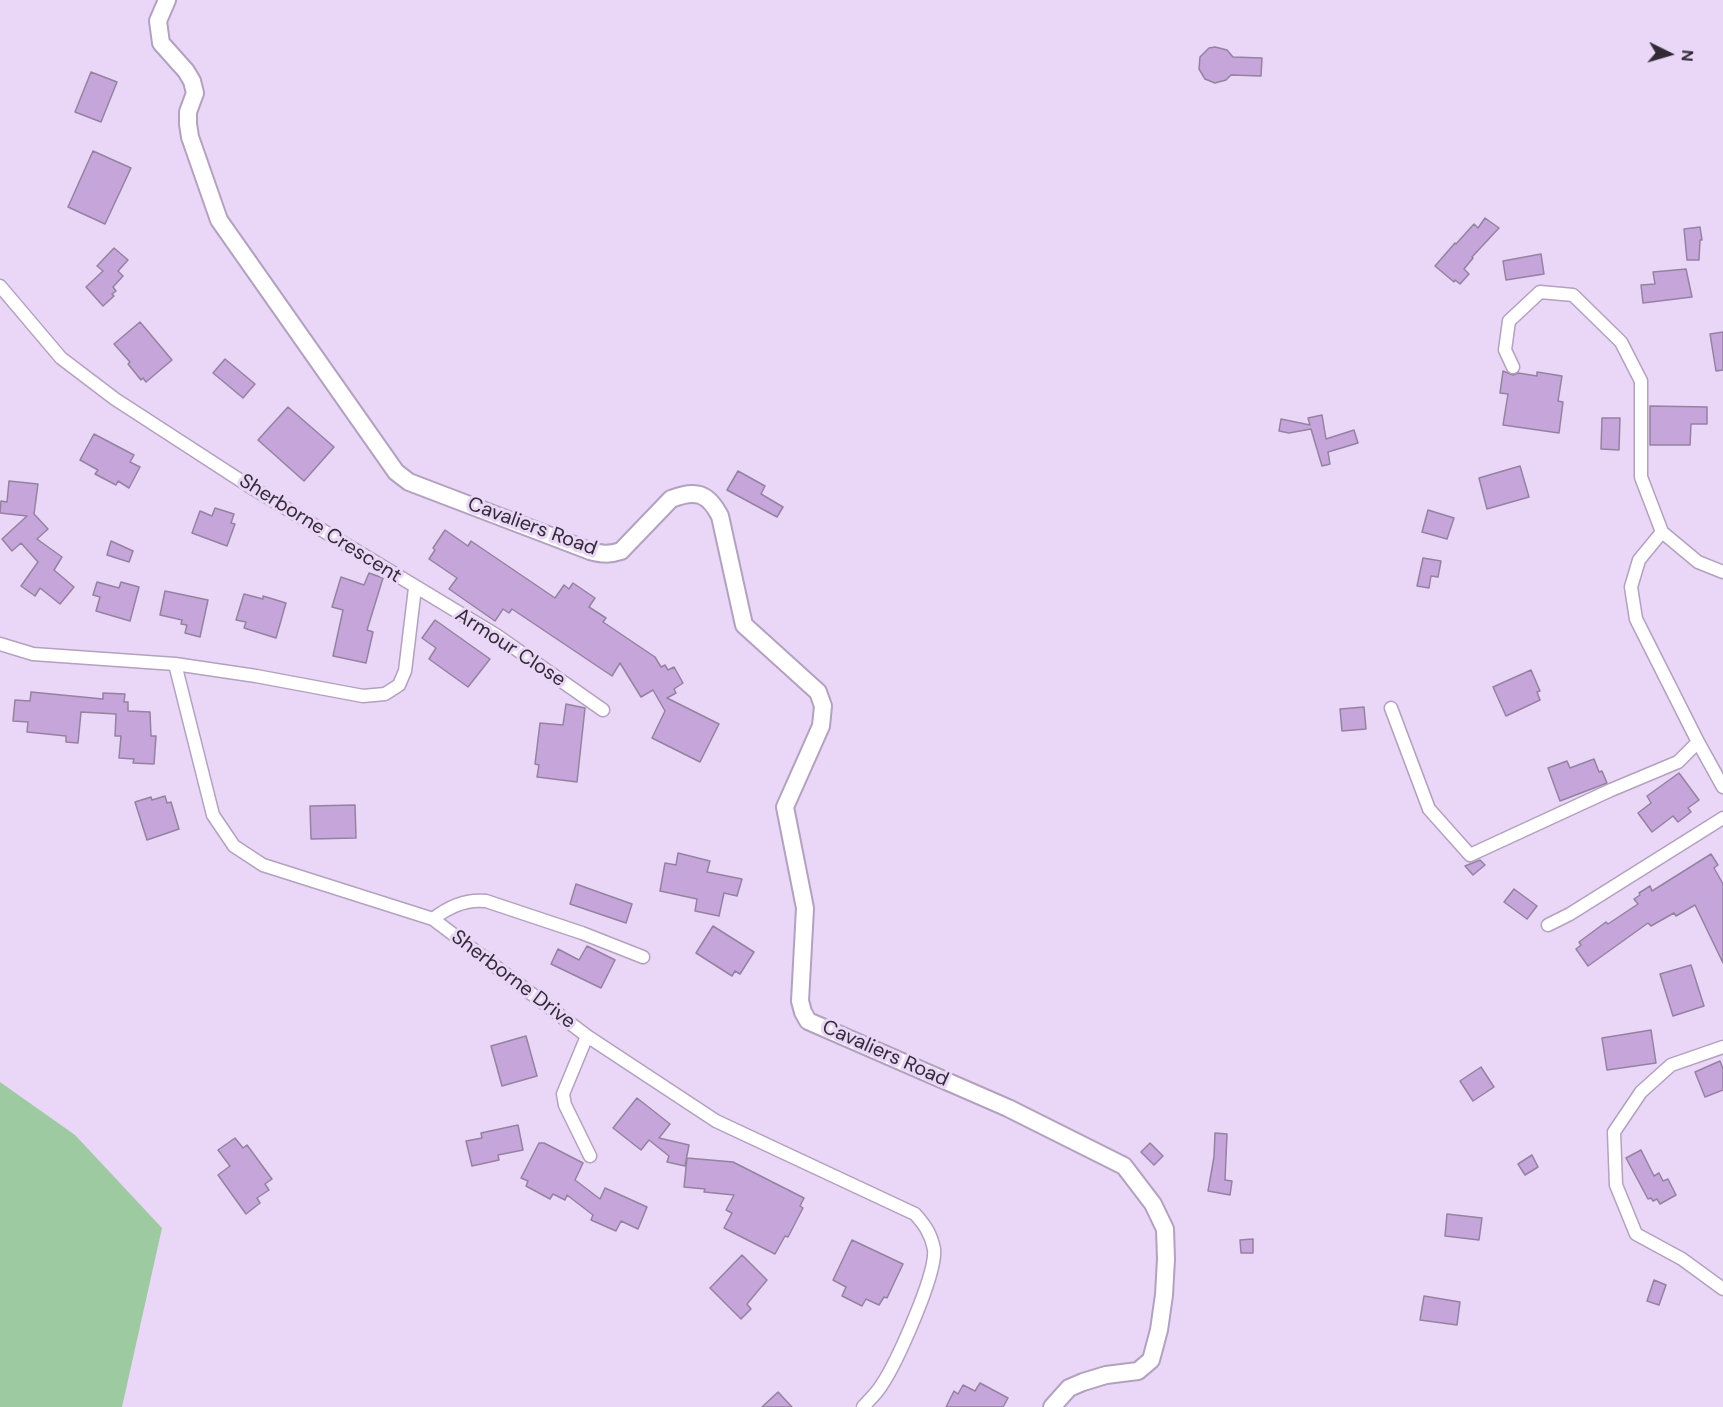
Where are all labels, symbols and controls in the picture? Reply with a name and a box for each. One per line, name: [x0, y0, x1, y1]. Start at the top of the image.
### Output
north arrow: [1639, 24, 1699, 84]
text: N: [1676, 49, 1698, 62]
street label: Sherborne Crescent: [234, 469, 406, 589]
street label: Cavaliers Road: [464, 493, 600, 561]
street label: Armour Close: [450, 603, 570, 693]
street label: Sherborne Drive: [446, 926, 580, 1034]
street label: Cavaliers Road: [818, 1015, 952, 1093]

